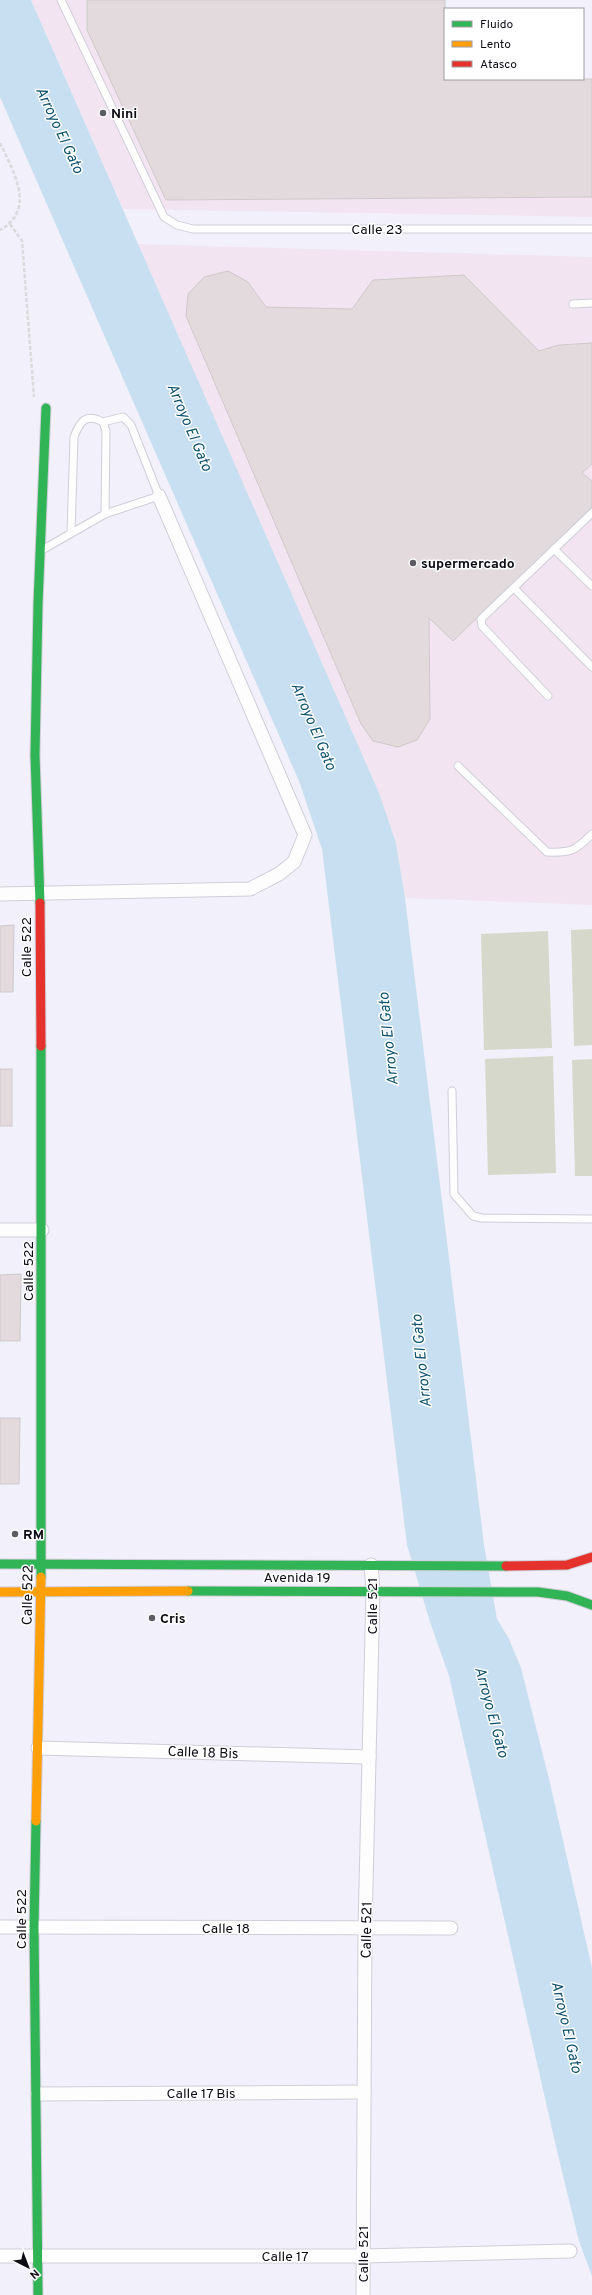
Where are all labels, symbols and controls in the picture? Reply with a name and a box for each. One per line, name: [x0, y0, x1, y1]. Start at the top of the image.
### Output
legend: [444, 8, 584, 80]
text: Fluido: [480, 17, 513, 33]
text: Lento: [480, 37, 511, 53]
text: Atasco: [480, 57, 517, 73]
water label: Arroyo El Gato: [30, 84, 87, 177]
place label: Nini: [111, 106, 137, 123]
marker: Nini: [98, 108, 108, 118]
street label: Calle 23: [351, 222, 403, 239]
water label: Arroyo El Gato: [162, 381, 216, 474]
place label: supermercado: [421, 556, 515, 573]
marker: supermercado: [408, 558, 418, 568]
water label: Arroyo El Gato: [286, 680, 340, 773]
street label: Calle 522: [19, 917, 36, 977]
water label: Arroyo El Gato: [375, 991, 404, 1086]
street label: Calle 522: [21, 1241, 38, 1301]
water label: Arroyo El Gato: [408, 1313, 437, 1408]
place label: RM: [23, 1527, 44, 1544]
marker: RM: [10, 1529, 20, 1539]
street label: Calle 522: [19, 1565, 38, 1625]
street label: Avenida 19: [263, 1570, 331, 1587]
street label: Calle 521: [365, 1578, 382, 1635]
place label: Cris: [160, 1611, 186, 1628]
marker: Cris: [147, 1613, 157, 1623]
water label: Arroyo El Gato: [469, 1665, 512, 1760]
street label: Calle 18 Bis: [167, 1744, 239, 1763]
street label: Calle 522: [14, 1889, 31, 1949]
street label: Calle 521: [359, 1901, 376, 1959]
street label: Calle 18: [202, 1921, 250, 1938]
water label: Arroyo El Gato: [546, 1980, 585, 2075]
street label: Calle 17 Bis: [166, 2086, 236, 2103]
street label: Calle 521: [356, 2226, 373, 2283]
north arrow: [8, 2247, 48, 2287]
street label: Calle 17: [261, 2249, 309, 2266]
text: N: [26, 2266, 42, 2282]

